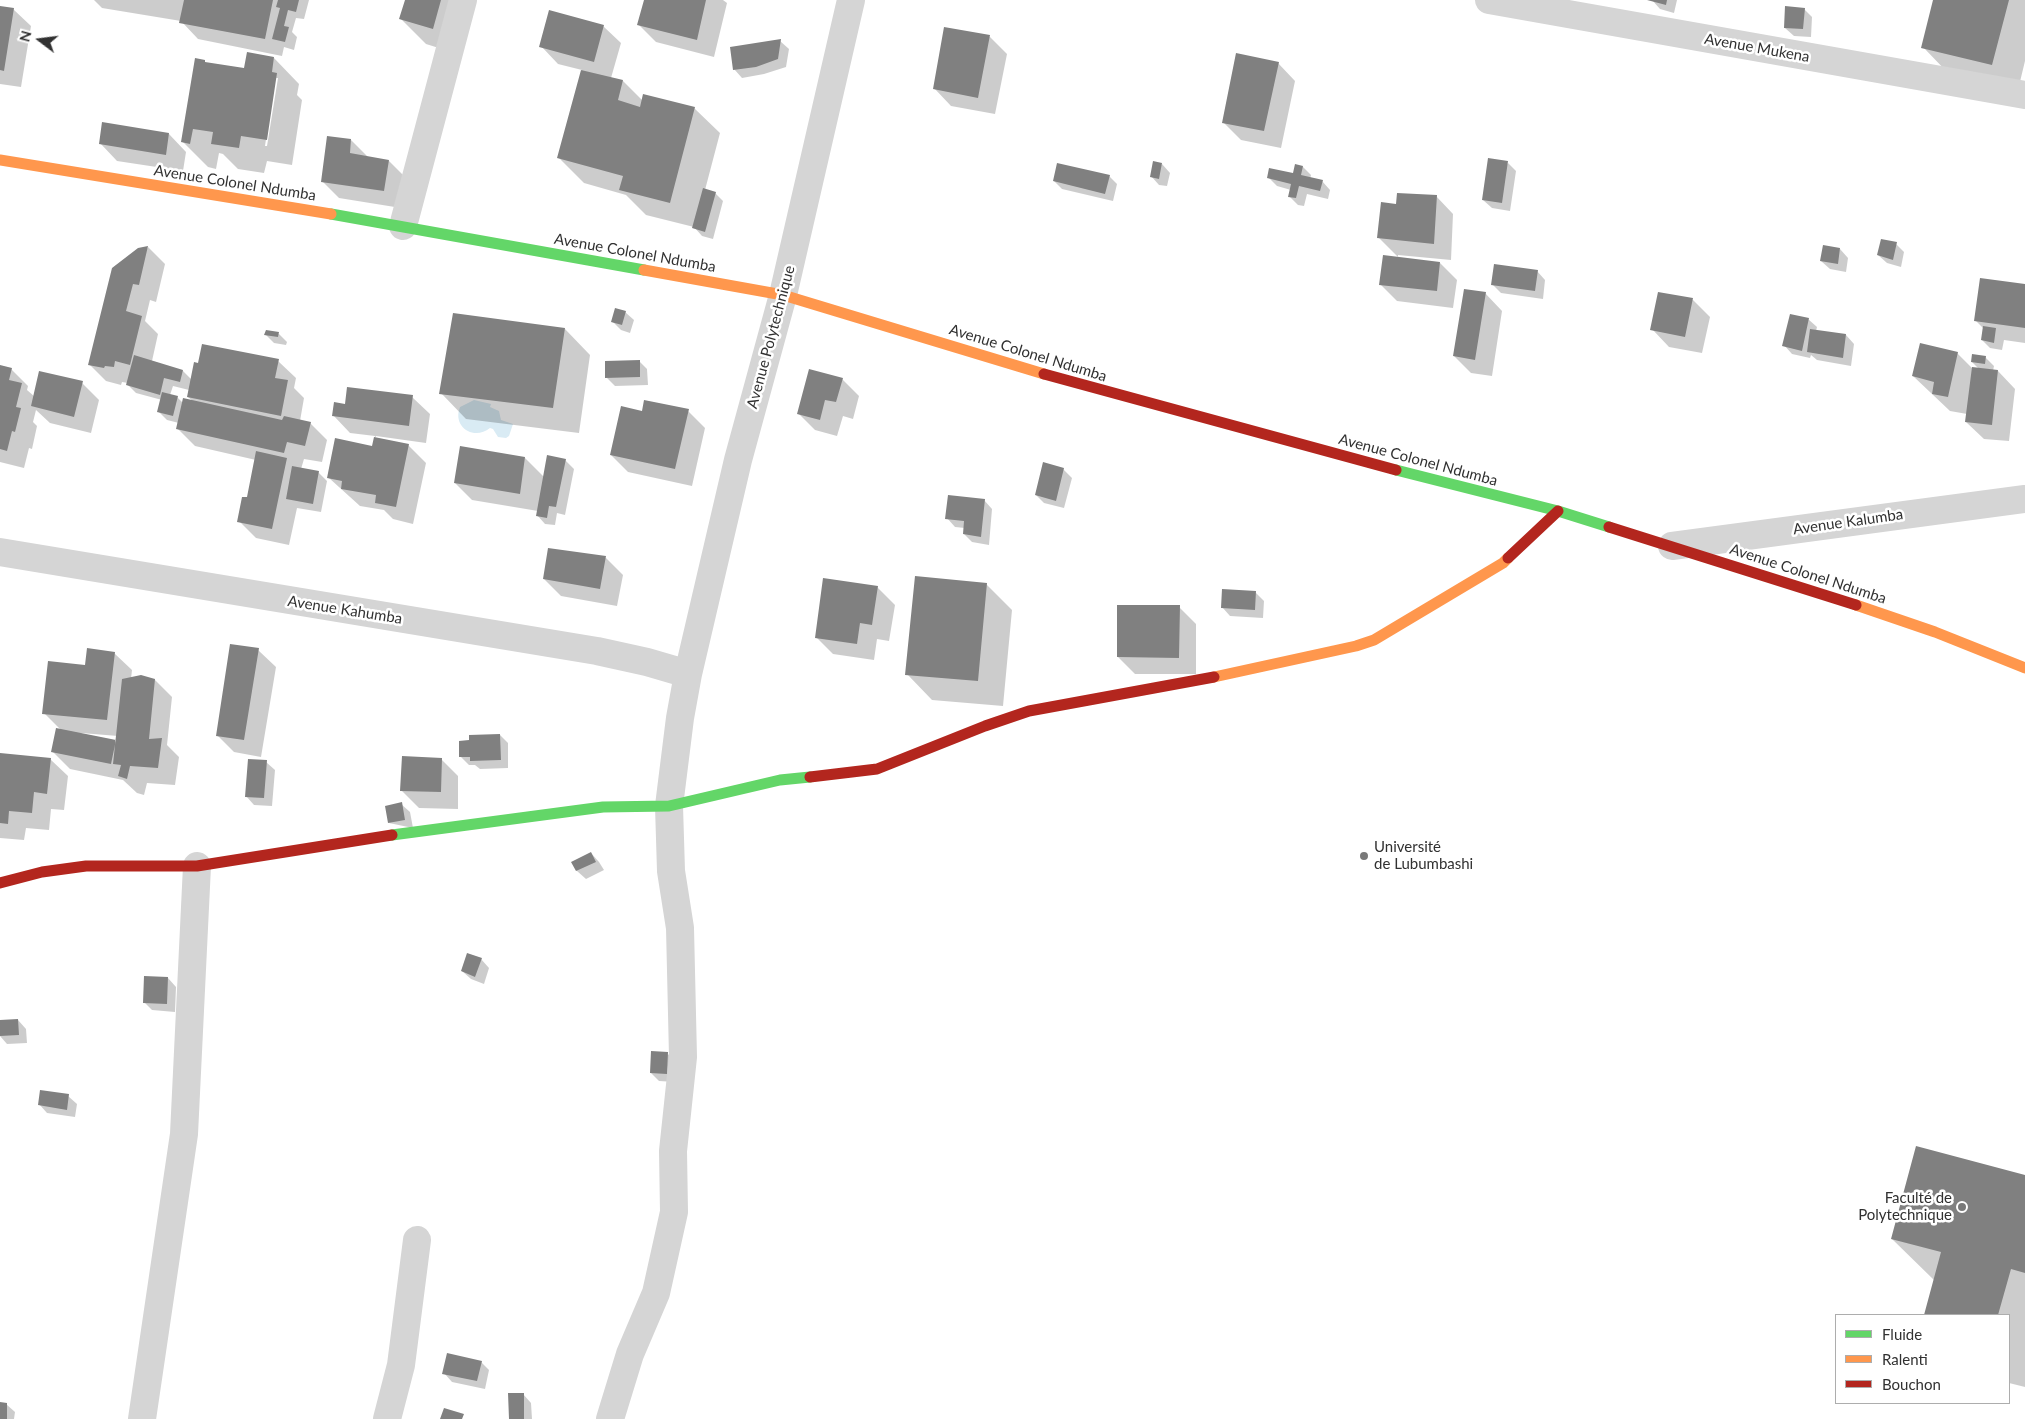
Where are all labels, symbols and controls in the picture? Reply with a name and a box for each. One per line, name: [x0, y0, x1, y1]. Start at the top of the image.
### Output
north arrow: [15, 15, 65, 65]
text: N: [15, 29, 35, 43]
street label: Avenue Mukena: [1703, 30, 1811, 66]
street label: Avenue Colonel Ndumba: [153, 161, 317, 205]
street label: Avenue Colonel Ndumba: [553, 230, 717, 276]
street label: Avenue Polytechnique: [743, 264, 799, 410]
street label: Avenue Colonel Ndumba: [947, 320, 1109, 386]
street label: Avenue Colonel Ndumba: [1337, 430, 1499, 490]
street label: Avenue Kalumba: [1792, 505, 1904, 539]
street label: Avenue Colonel Ndumba: [1727, 540, 1889, 608]
street label: Avenue Kahumba: [286, 592, 404, 628]
place label: Université de Lubumbashi: [1374, 838, 1473, 873]
marker: Université de Lubumbashi: [1358, 850, 1370, 862]
place label: Faculté de Polytechnique: [1858, 1189, 1952, 1224]
marker: Faculté de Polytechnique: [1956, 1201, 1968, 1213]
legend: [1835, 1314, 2010, 1404]
text: Fluide: [1882, 1325, 1922, 1343]
text: Ralenti: [1882, 1350, 1928, 1368]
text: Bouchon: [1882, 1375, 1941, 1393]

